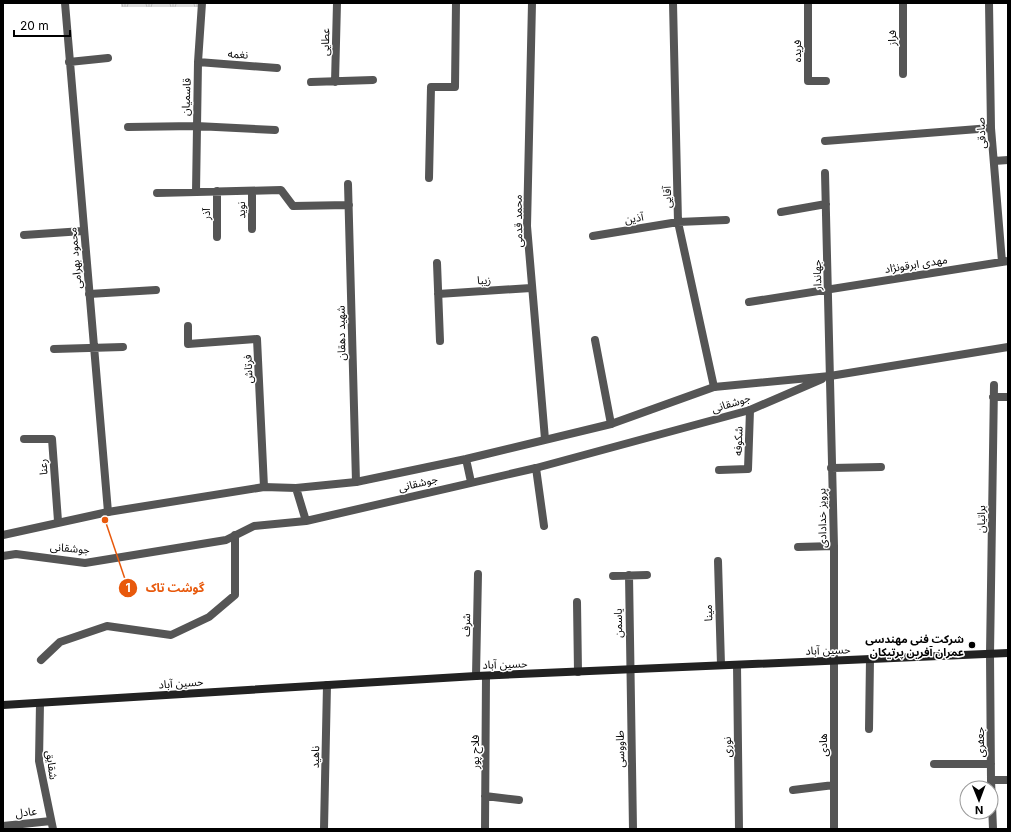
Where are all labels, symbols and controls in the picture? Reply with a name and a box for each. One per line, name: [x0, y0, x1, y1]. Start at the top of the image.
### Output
scale bar: [14, 12, 70, 38]
text: 20 m: [20, 18, 49, 33]
street label: عطایی: [318, 27, 332, 56]
street label: فراز: [885, 30, 899, 47]
street label: فریده: [790, 40, 804, 62]
street label: نغمه: [227, 46, 249, 62]
street label: قاسمیان: [178, 78, 194, 116]
street label: صادقی: [973, 117, 989, 149]
street label: آقایی: [660, 185, 674, 208]
street label: محمد قدمی: [511, 194, 525, 247]
street label: نوید: [234, 201, 248, 219]
street label: آذر: [199, 207, 213, 221]
street label: آذین: [623, 209, 645, 226]
street label: محمود بهرامی: [65, 226, 85, 289]
street label: مهدی ابرقونژاد: [884, 252, 949, 276]
street label: جهاندار: [810, 259, 824, 291]
street label: زیبا: [477, 273, 491, 287]
street label: شهید دهقان: [334, 305, 349, 361]
street label: فرتاش: [240, 354, 256, 384]
street label: جوشقانی: [710, 390, 753, 416]
street label: شکوفه: [730, 426, 746, 456]
street label: رعنا: [35, 458, 51, 476]
street label: جوشقانی: [397, 472, 440, 494]
street label: پرویز خدادادی: [814, 488, 831, 548]
street label: براتیان: [974, 505, 988, 533]
street label: جوشقانی: [49, 539, 91, 557]
callout: گوشت تاک: [118, 576, 212, 600]
text: 1: [125, 580, 131, 595]
text: گوشت تاک: [146, 580, 205, 595]
street label: مینا: [701, 604, 715, 622]
street label: یاسمن: [611, 608, 625, 638]
street label: شرف: [459, 613, 473, 637]
place label: شرکت فنی مهندسی عمران آفرین پرتیکان: [865, 632, 964, 660]
marker: شرکت فنی مهندسی عمران آفرین پرتیکان: [967, 640, 977, 650]
street label: حسین آباد: [805, 642, 851, 658]
street label: حسین آباد: [482, 656, 528, 672]
street label: حسین آباد: [158, 674, 204, 692]
street label: جعفری: [973, 726, 987, 757]
street label: طاووسی: [613, 730, 627, 768]
street label: هادی: [816, 733, 830, 757]
street label: فلاح پور: [468, 735, 483, 770]
street label: نوری: [720, 737, 734, 757]
street label: ناهید: [308, 746, 322, 768]
street label: شقایق: [43, 750, 61, 781]
north arrow: [959, 780, 999, 820]
text: N: [975, 803, 983, 817]
street label: عادل: [14, 804, 38, 820]

